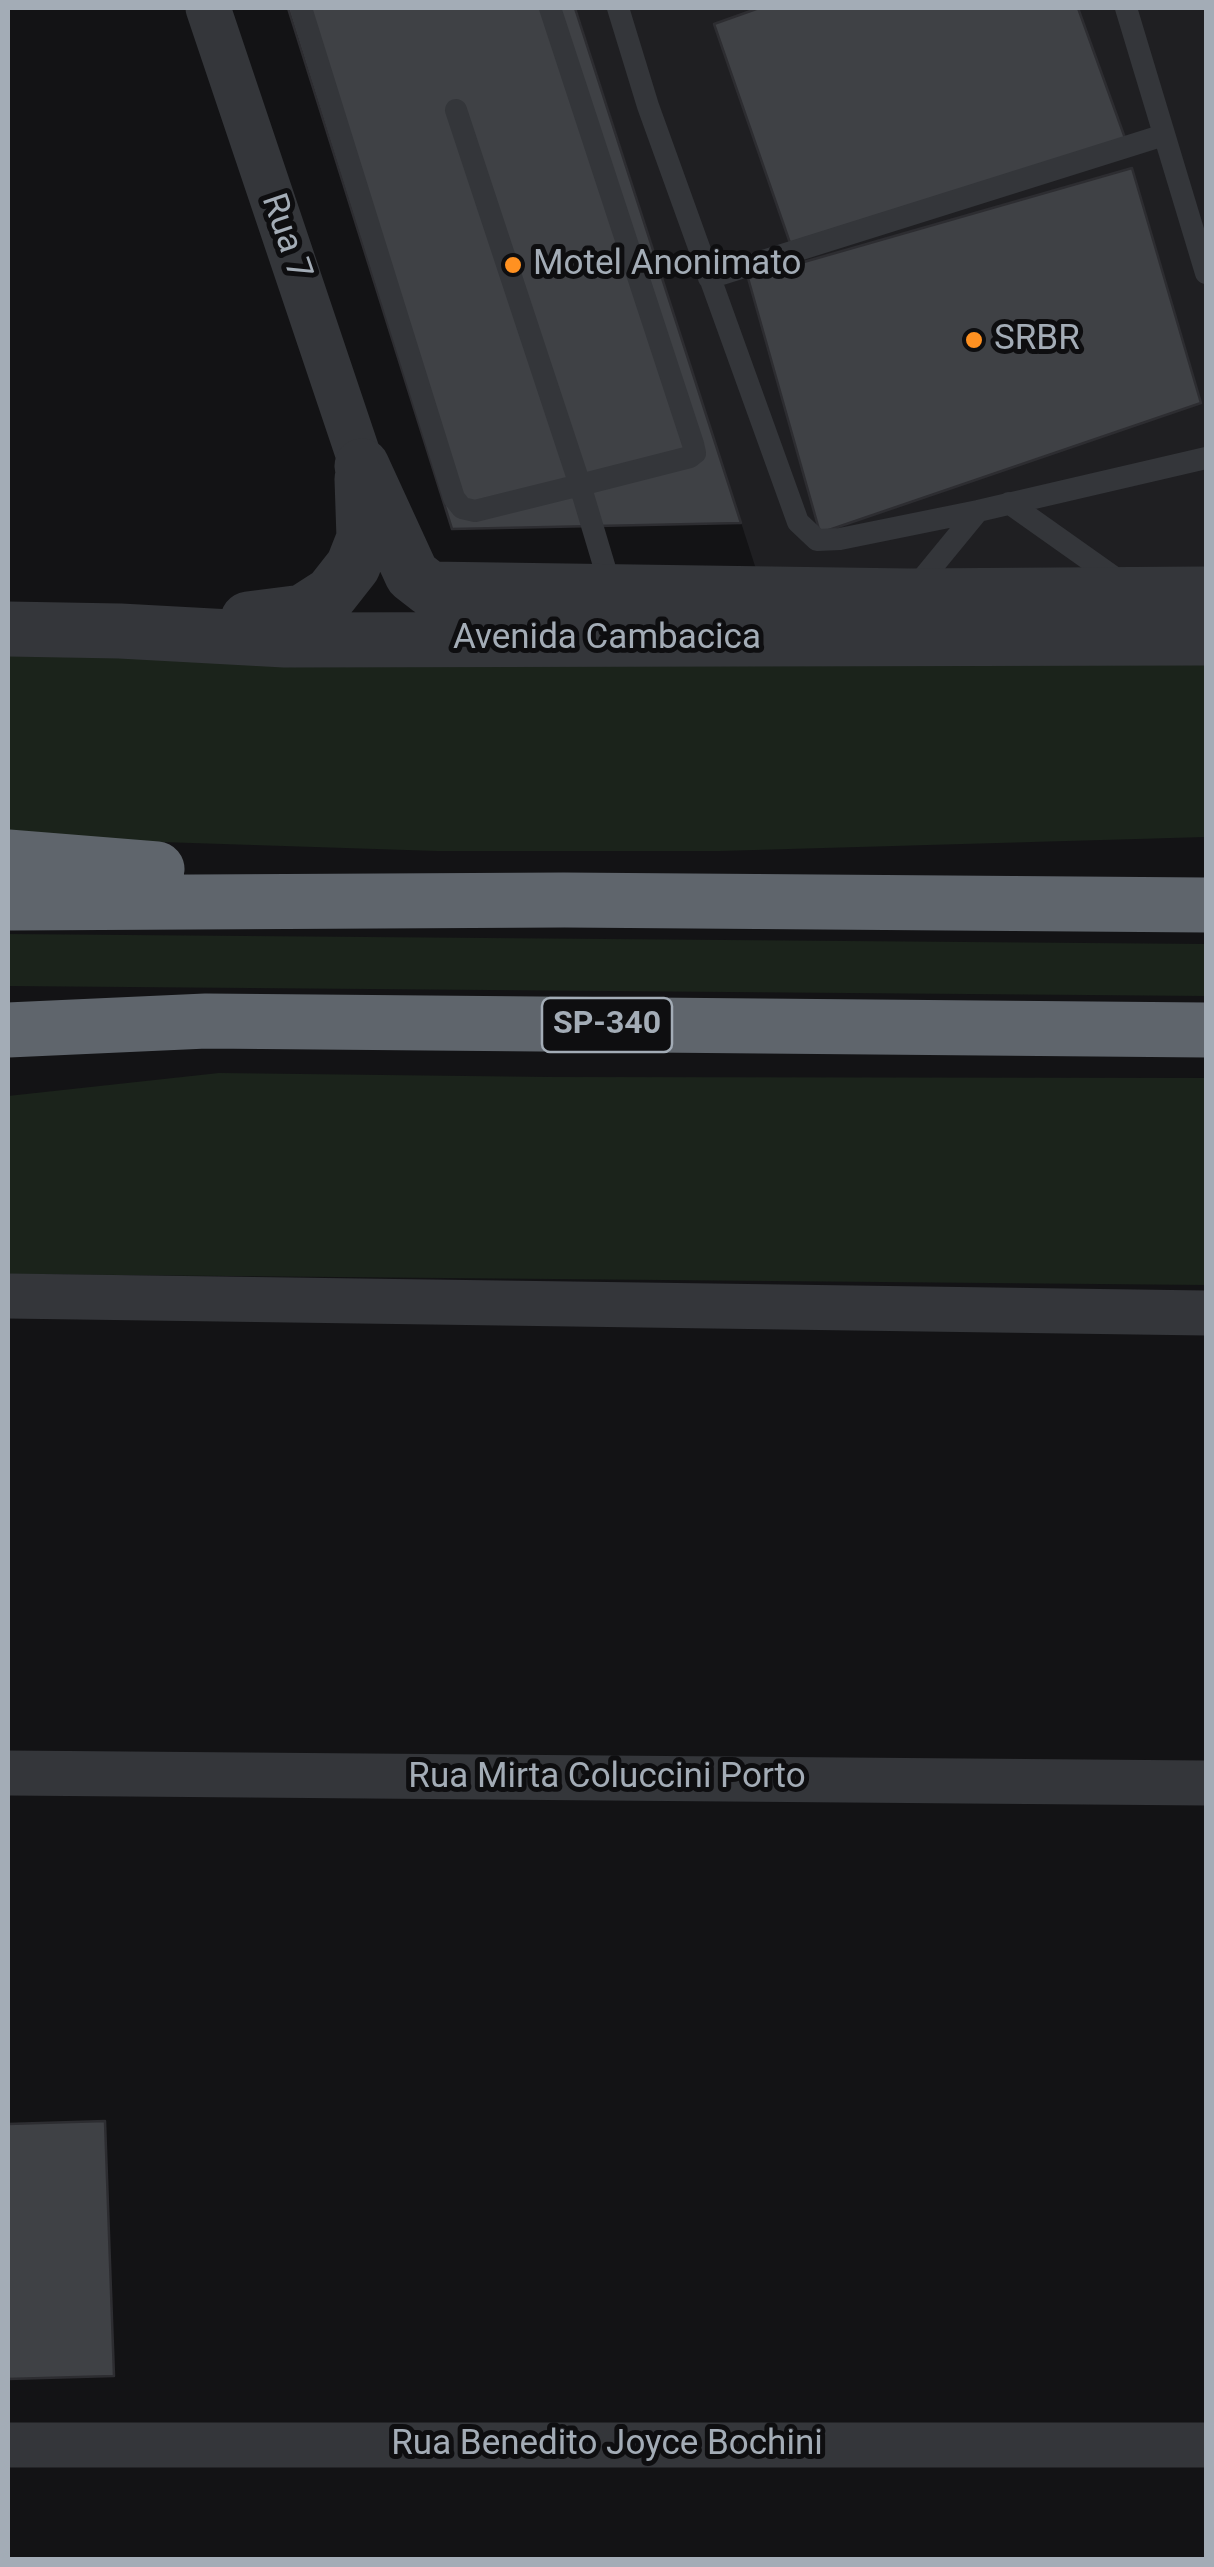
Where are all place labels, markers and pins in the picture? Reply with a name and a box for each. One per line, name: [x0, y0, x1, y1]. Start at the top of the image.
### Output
place label: Motel Anonimato: [533, 244, 801, 286]
marker: Motel Anonimato: [502, 254, 524, 276]
place label: SRBR: [994, 319, 1080, 361]
marker: SRBR: [963, 329, 985, 351]

